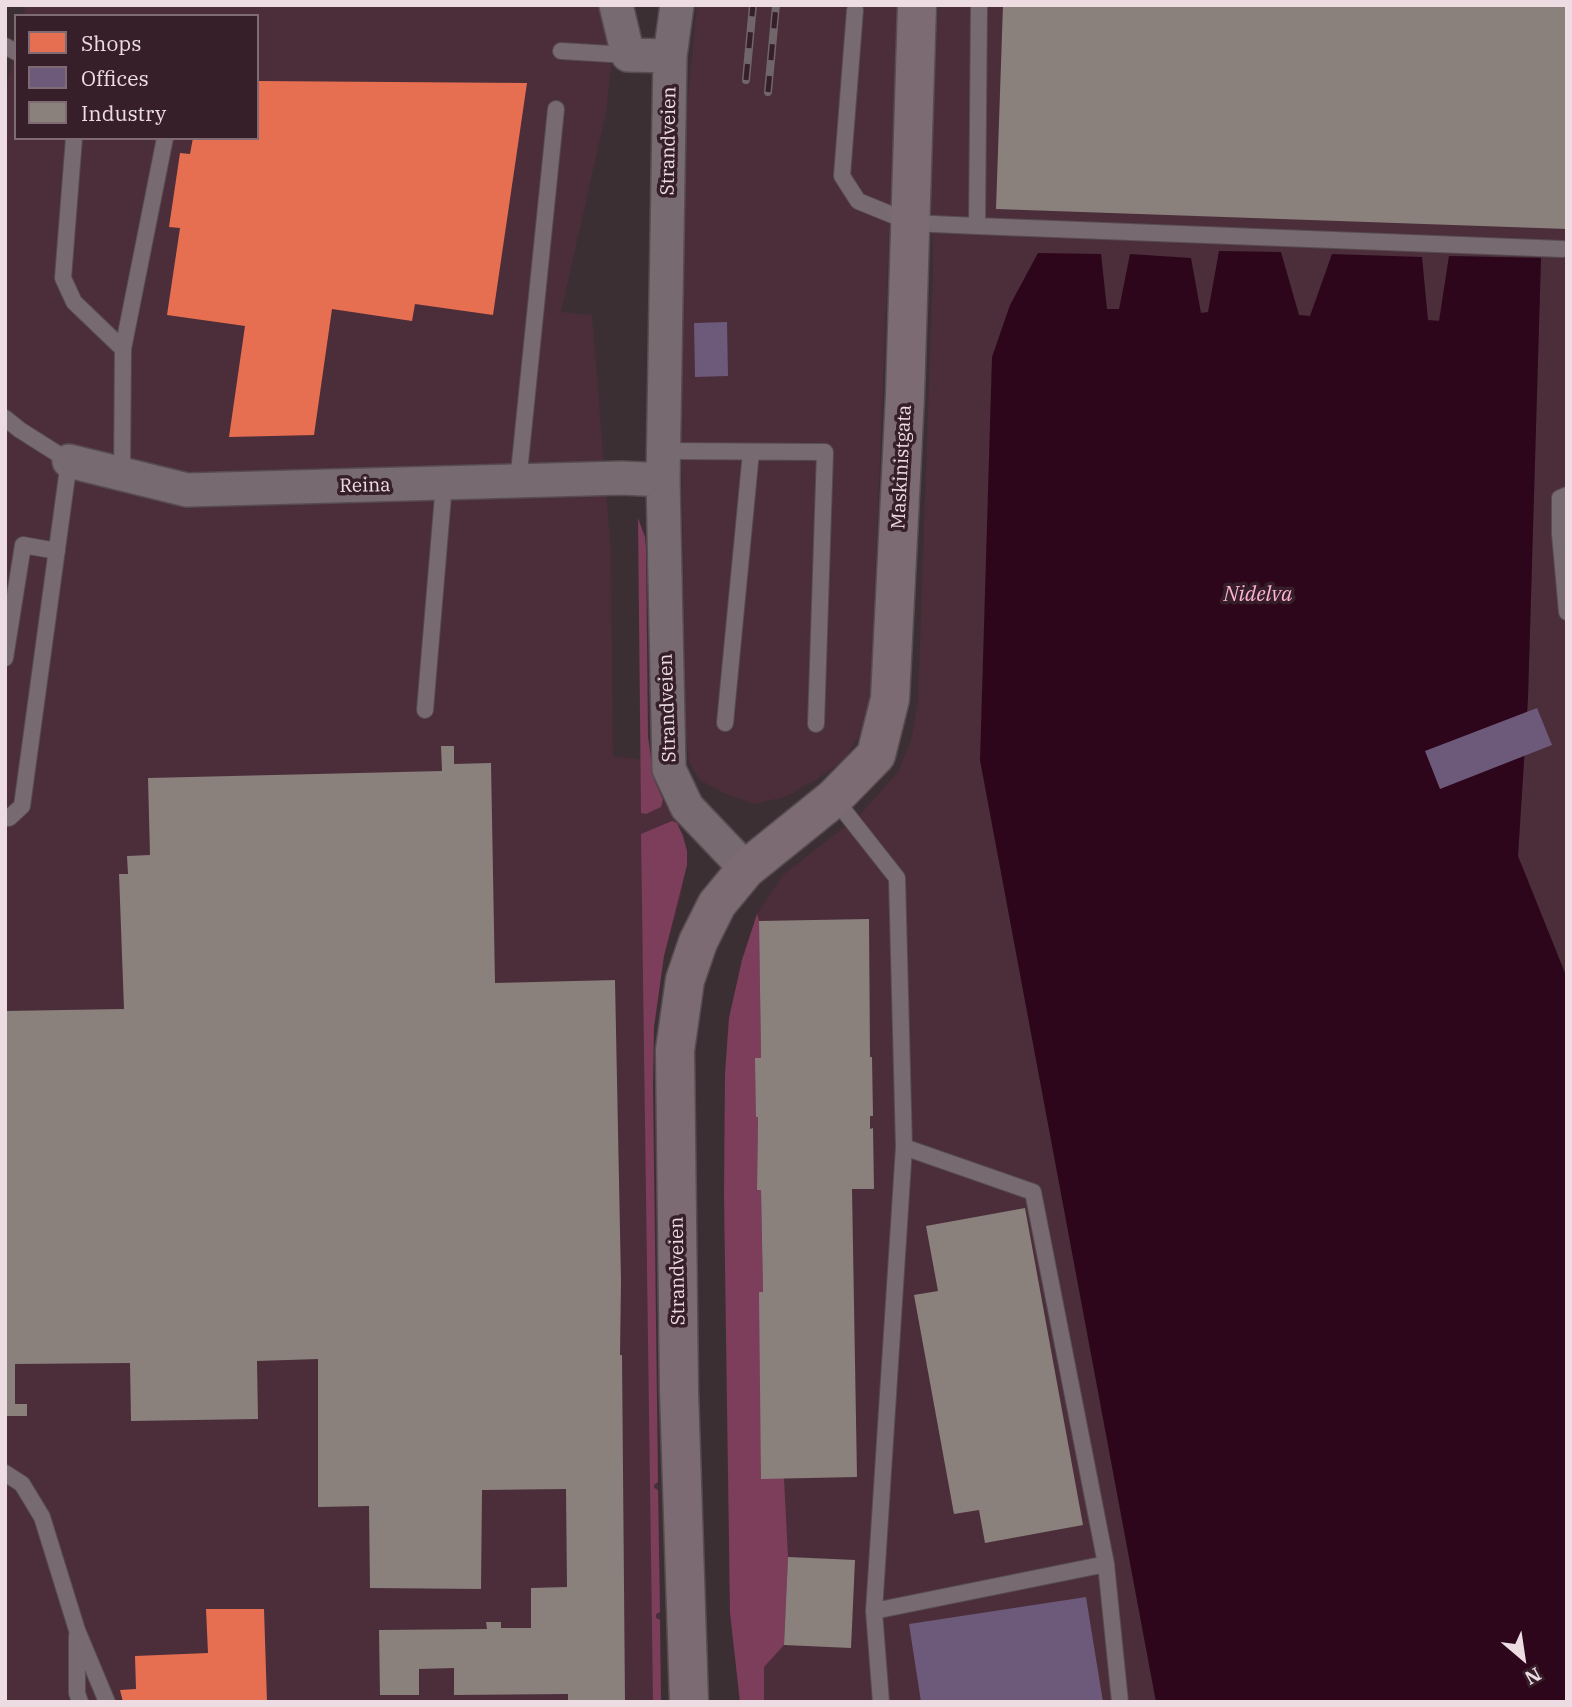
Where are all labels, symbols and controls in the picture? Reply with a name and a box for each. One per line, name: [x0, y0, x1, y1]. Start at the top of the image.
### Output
legend: [14, 14, 259, 140]
text: Shops: [81, 29, 141, 57]
text: Offices: [81, 64, 149, 92]
street label: Strandveien: [657, 86, 681, 196]
text: Industry: [81, 99, 166, 127]
street label: Maskinistgata: [887, 404, 917, 530]
street label: Reina: [339, 474, 391, 498]
water label: Nidelva: [1224, 582, 1292, 608]
street label: Strandveien: [655, 653, 681, 763]
street label: Strandveien: [666, 1216, 690, 1326]
north arrow: [1488, 1623, 1558, 1693]
text: N: [1521, 1662, 1546, 1691]

